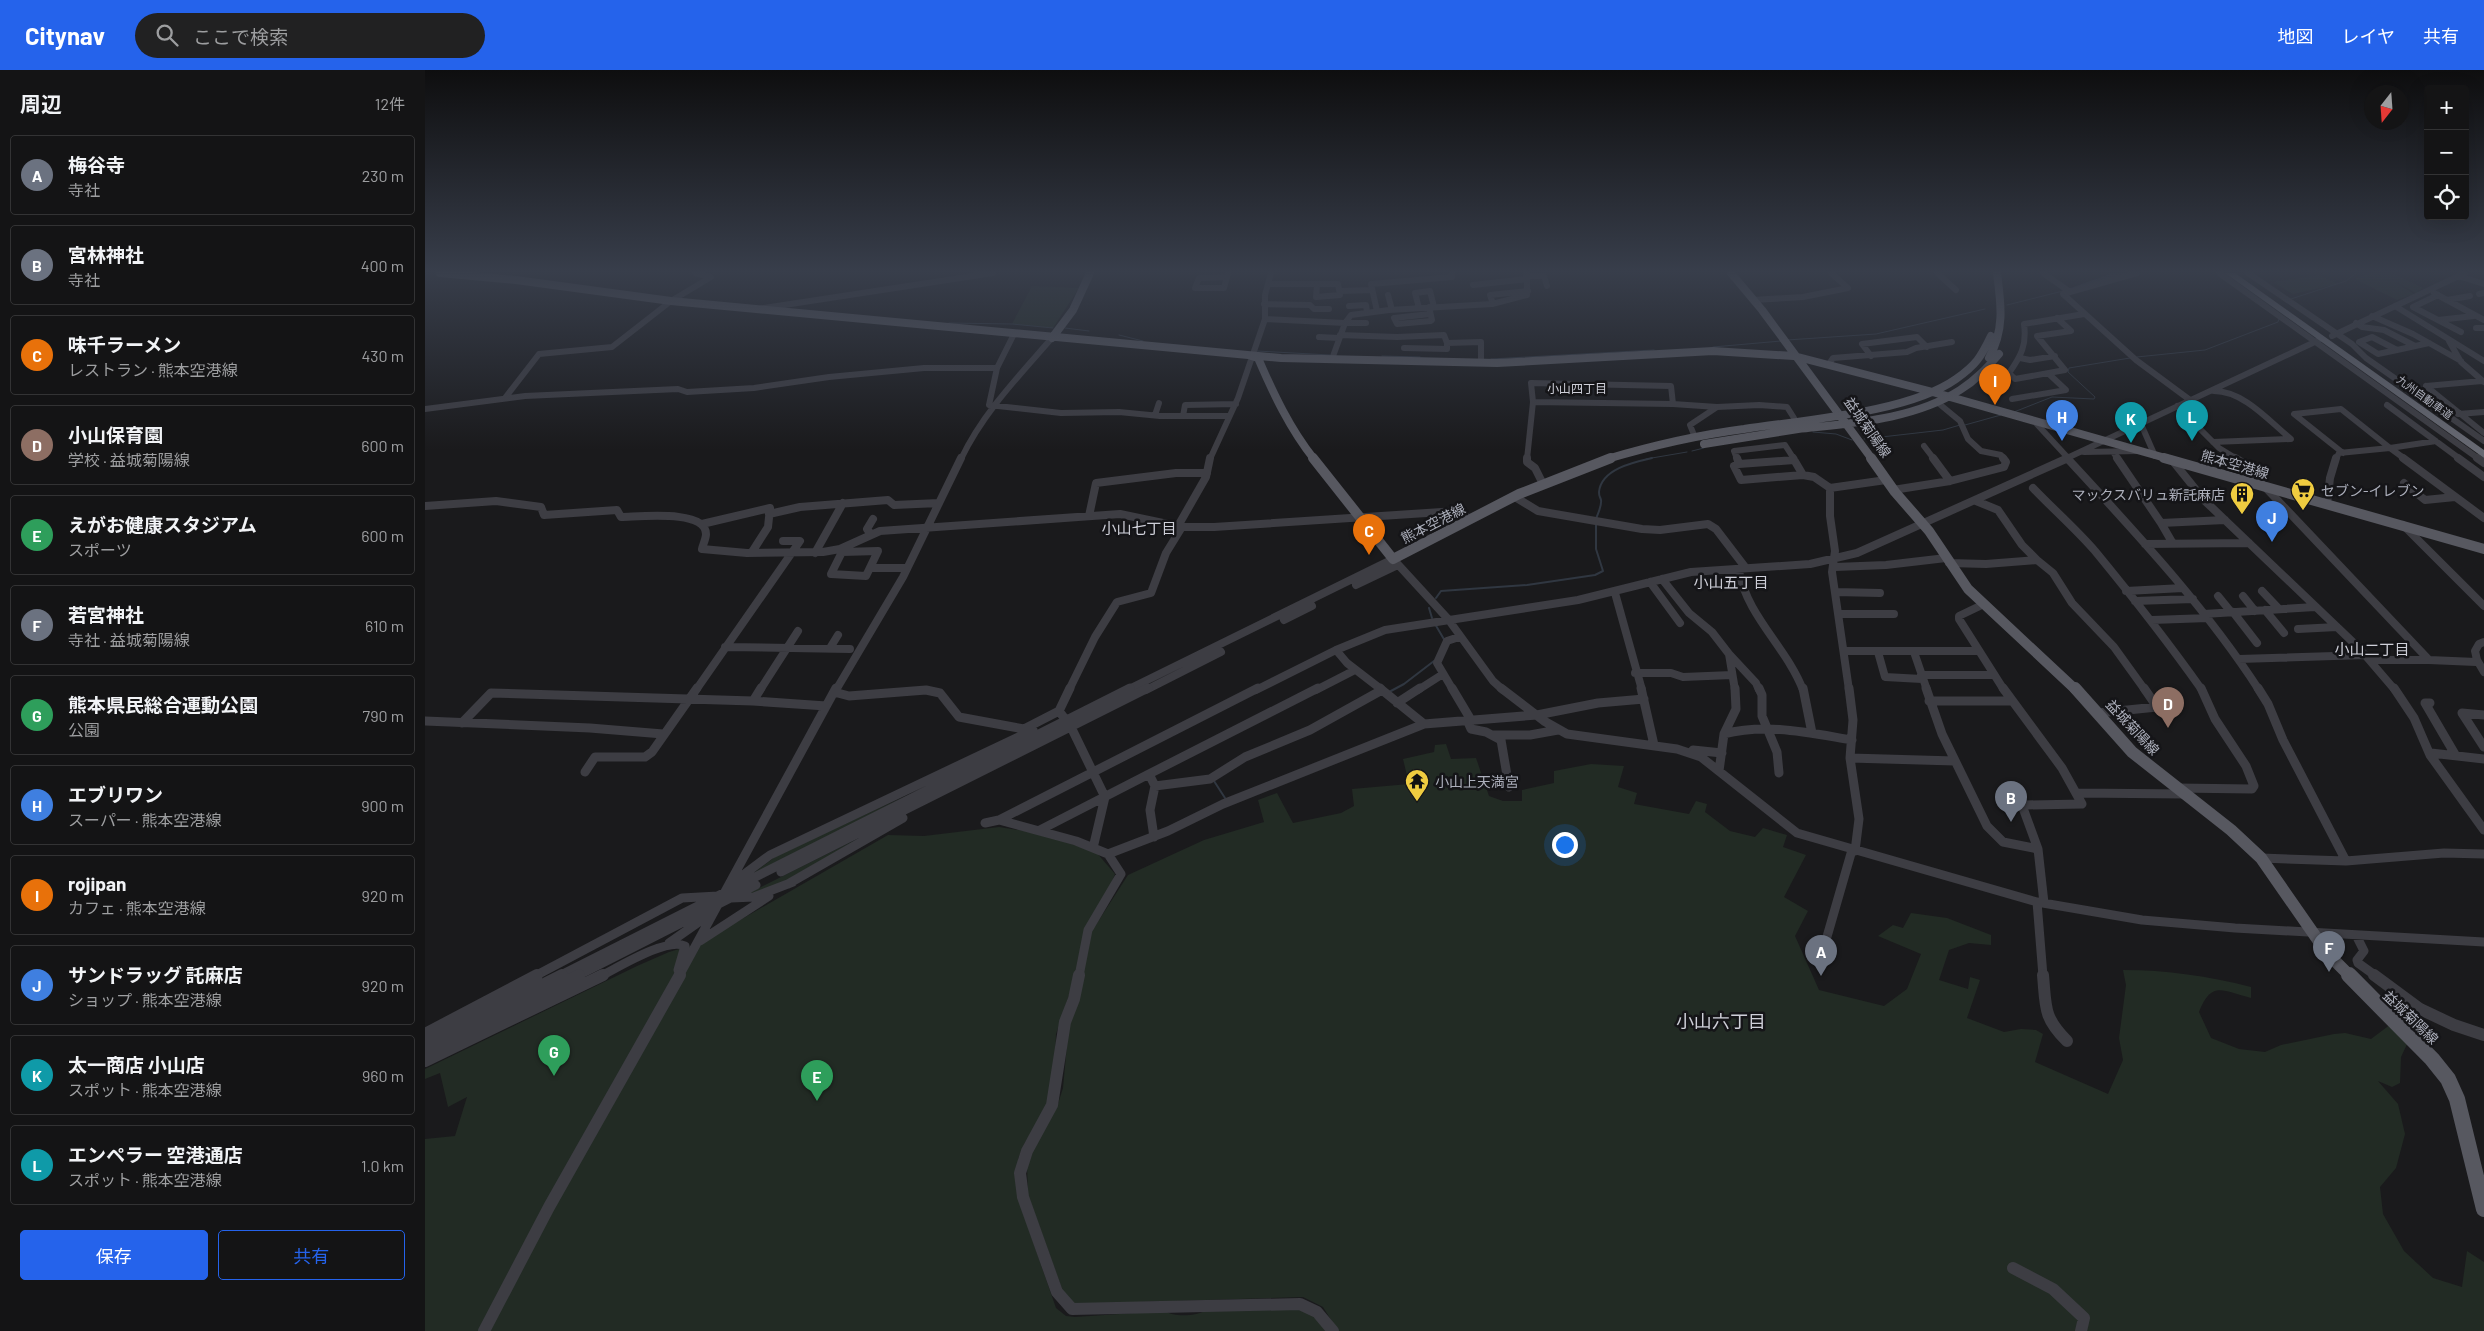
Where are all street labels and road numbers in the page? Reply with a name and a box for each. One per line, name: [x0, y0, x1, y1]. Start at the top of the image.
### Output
street label: 九州自動車道: [2394, 372, 2456, 422]
street label: 益城菊陽線: [1841, 393, 1895, 461]
street label: 熊本空港線: [2199, 446, 2271, 482]
street label: 熊本空港線: [1398, 500, 1468, 546]
street label: 益城菊陽線: [2103, 696, 2163, 758]
street label: 益城菊陽線: [2380, 987, 2442, 1047]

